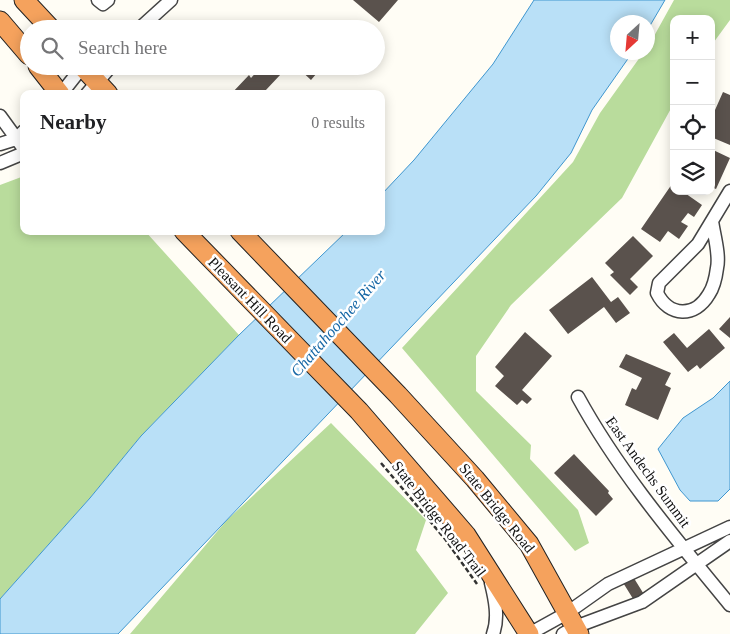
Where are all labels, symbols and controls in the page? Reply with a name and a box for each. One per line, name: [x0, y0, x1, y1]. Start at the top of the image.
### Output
north arrow: [610, 15, 655, 60]
map controls: [670, 15, 715, 195]
button: +: [670, 15, 715, 60]
search box: [20, 20, 385, 75]
icon: search: [38, 34, 66, 62]
text: Search here: [78, 37, 167, 58]
button: −: [670, 60, 715, 105]
button: locate: [670, 105, 715, 150]
text: Nearby: [40, 110, 107, 134]
text: 0 results: [311, 114, 365, 131]
button: layers: [670, 150, 715, 195]
street label: Pleasant Hill Road: [205, 254, 295, 346]
water label: Chattahoochee River: [287, 266, 389, 380]
street label: East Andechs Summit: [603, 414, 694, 531]
street label: State Bridge Road Trail: [389, 458, 489, 580]
street label: State Bridge Road: [456, 460, 538, 556]

